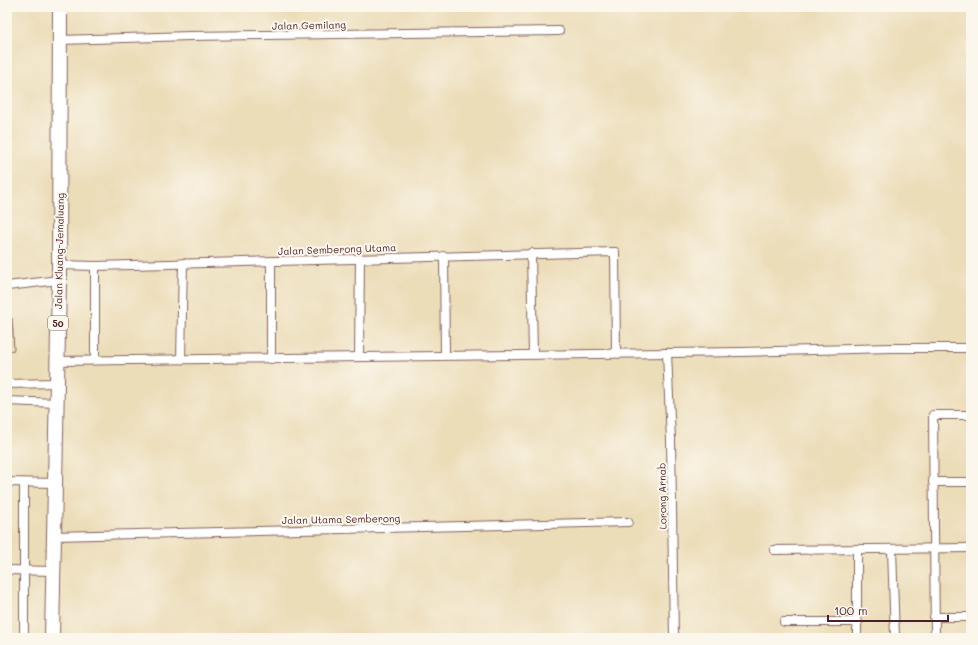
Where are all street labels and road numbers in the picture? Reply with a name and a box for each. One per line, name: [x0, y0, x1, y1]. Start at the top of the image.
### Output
street label: Jalan Gemilang: [272, 17, 346, 33]
street label: Jalan Kluang-Jemaluang: [51, 192, 67, 309]
street label: Jalan Semberong Utama: [278, 240, 396, 258]
road number: 50: [48, 316, 68, 330]
street label: Lorong Arnab: [654, 463, 670, 529]
street label: Jalan Utama Semberong: [282, 511, 401, 527]

